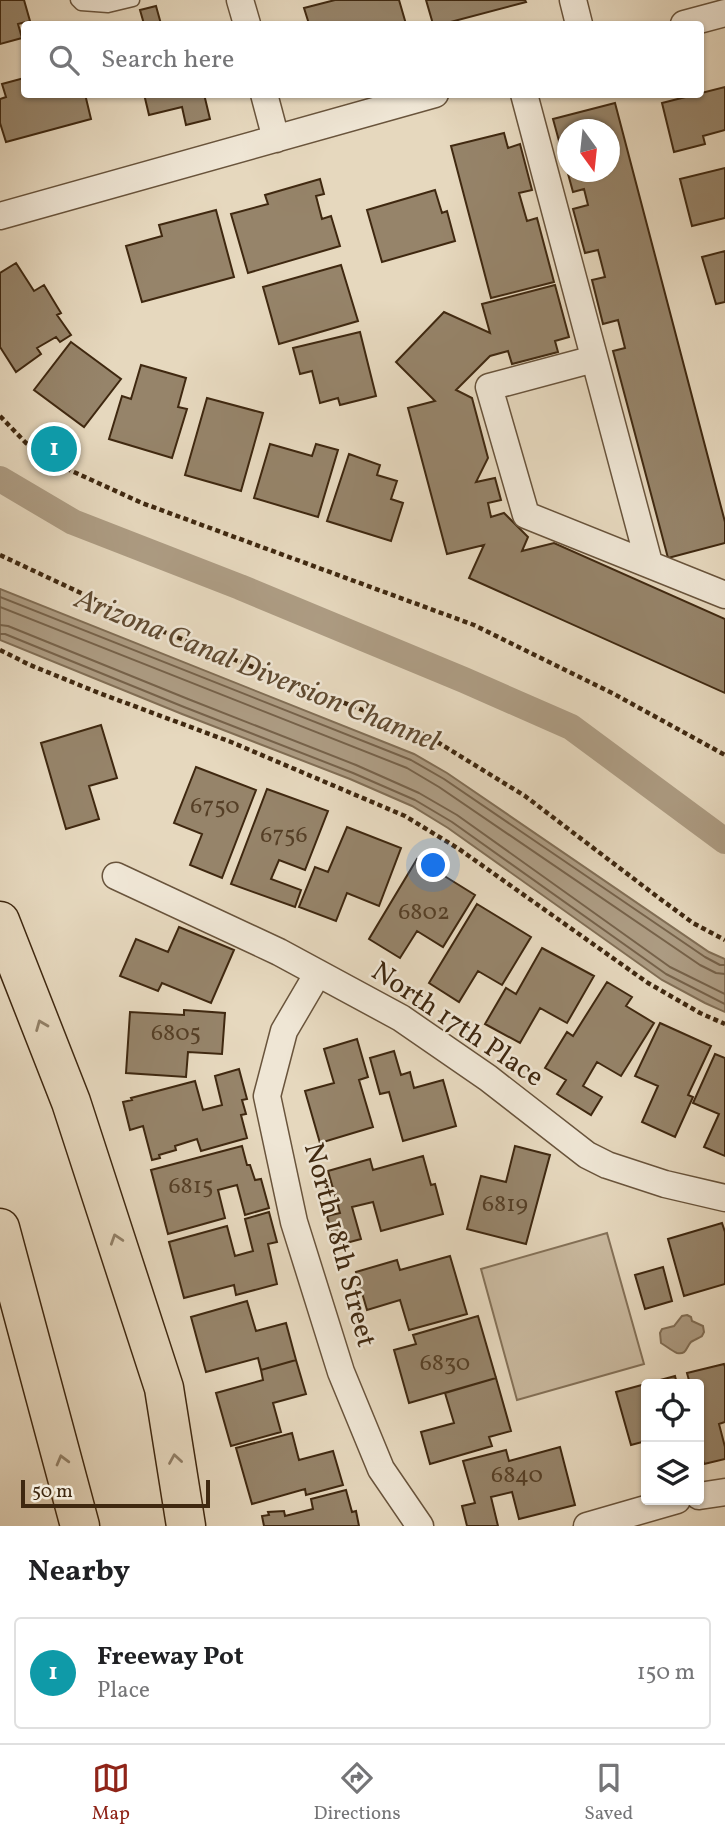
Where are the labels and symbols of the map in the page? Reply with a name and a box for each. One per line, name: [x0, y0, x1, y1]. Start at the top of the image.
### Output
north arrow: [557, 119, 620, 182]
pin: 1: [31, 423, 77, 475]
water label: Arizona Canal Diversion Channel: [67, 578, 446, 764]
house number: 6750: [190, 790, 240, 824]
house number: 6756: [260, 819, 308, 853]
your location: [416, 848, 450, 882]
house number: 6802: [398, 896, 450, 930]
street label: North 17th Place: [363, 953, 551, 1097]
house number: 6805: [151, 1017, 201, 1051]
one-way arrow: [35, 1019, 49, 1031]
street label: North 18th Street: [293, 1138, 385, 1352]
house number: 6815: [168, 1170, 214, 1204]
house number: 6819: [482, 1188, 528, 1222]
one-way arrow: [110, 1234, 124, 1246]
house number: 6830: [420, 1347, 470, 1381]
one-way arrow: [168, 1453, 183, 1464]
one-way arrow: [56, 1454, 71, 1466]
house number: 6840: [491, 1459, 543, 1493]
scale bar: [21, 1477, 210, 1509]

